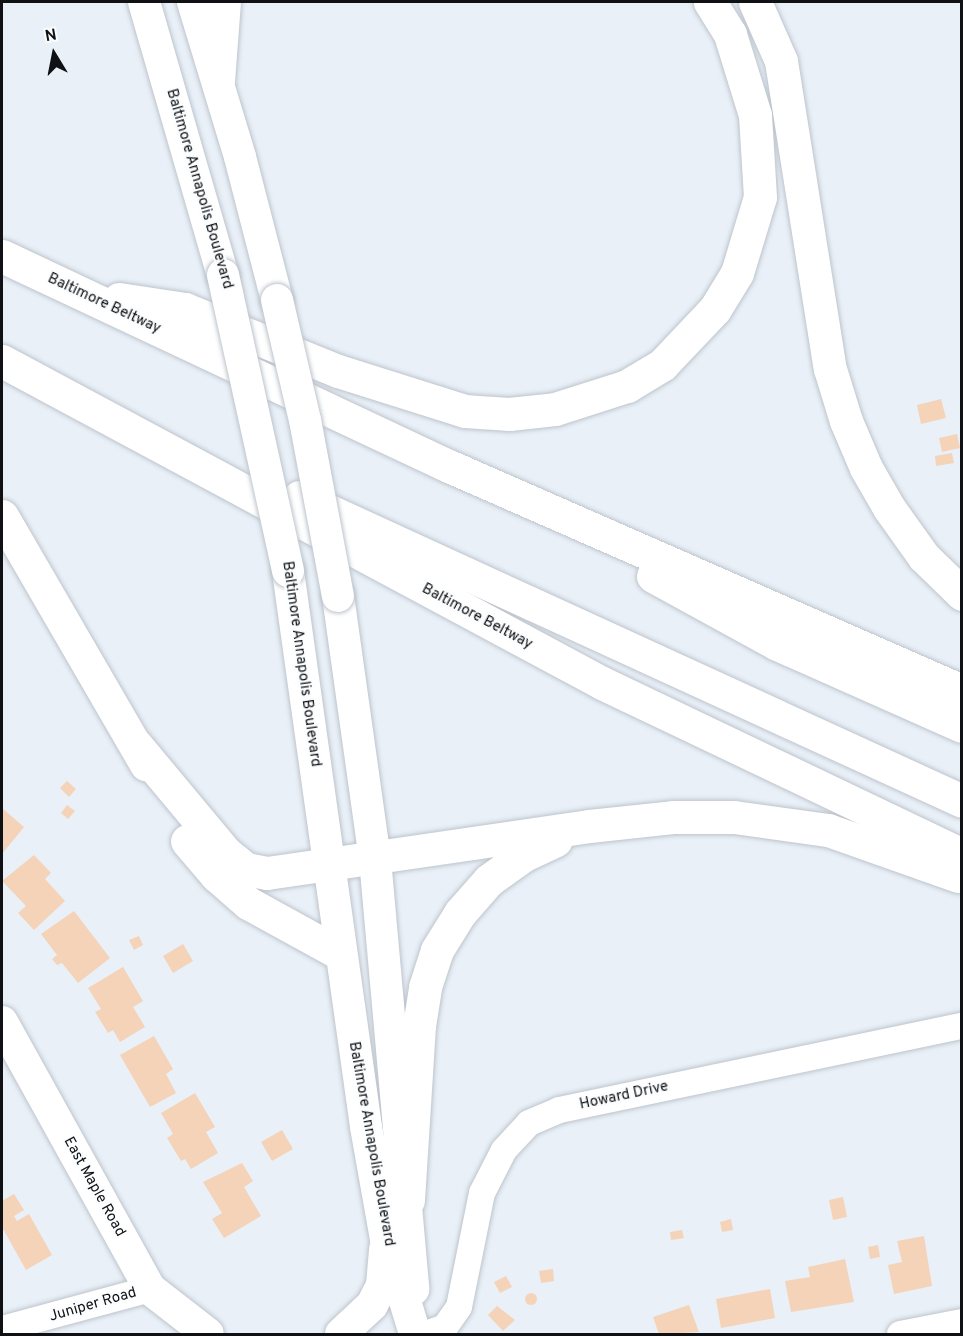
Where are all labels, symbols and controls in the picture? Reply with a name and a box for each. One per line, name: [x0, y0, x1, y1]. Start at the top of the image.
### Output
north arrow: [24, 24, 84, 84]
text: N: [43, 25, 58, 47]
street label: Baltimore Annapolis Boulevard: [162, 87, 236, 291]
street label: Baltimore Beltway: [44, 270, 164, 338]
street label: Baltimore Annapolis Boulevard: [278, 560, 324, 768]
street label: Baltimore Beltway: [418, 580, 536, 654]
street label: Baltimore Annapolis Boulevard: [344, 1040, 398, 1248]
street label: Howard Drive: [578, 1078, 670, 1114]
street label: East Maple Road: [59, 1134, 129, 1240]
street label: Juniper Road: [47, 1284, 139, 1326]

